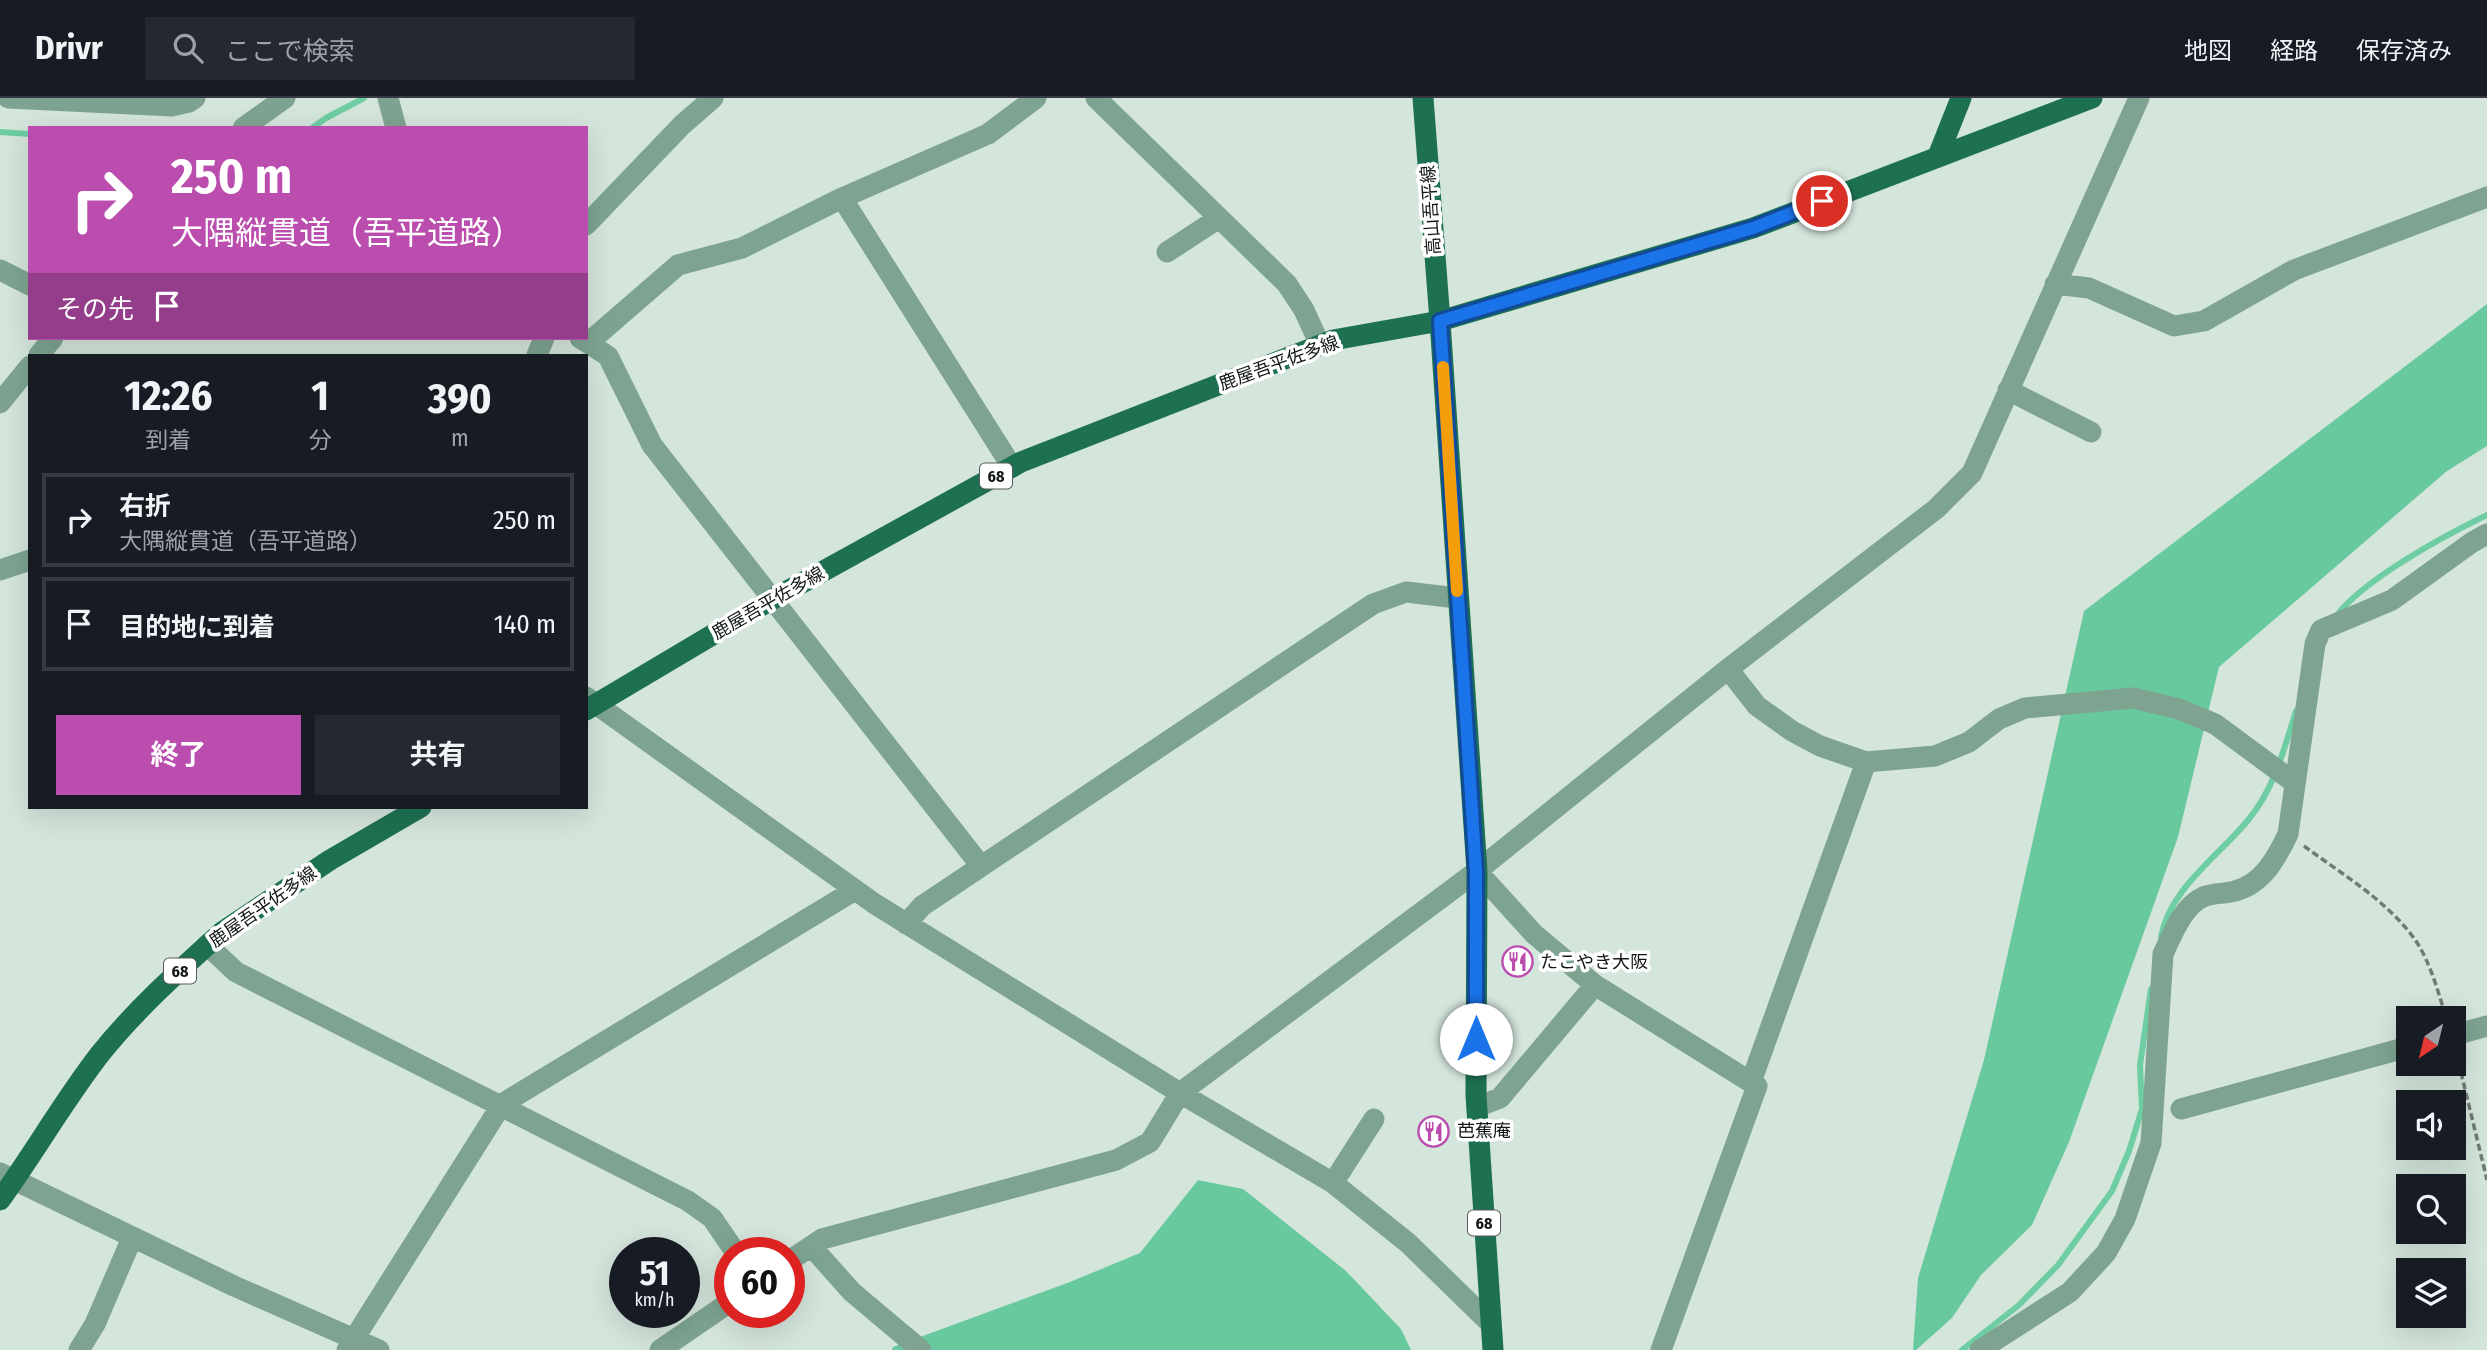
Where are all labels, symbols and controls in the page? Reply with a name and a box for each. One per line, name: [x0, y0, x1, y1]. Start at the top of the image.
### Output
search box: [145, 17, 635, 80]
text: Drivr: [35, 28, 103, 68]
icon: search: [169, 29, 207, 67]
text: ここで検索: [225, 36, 355, 67]
text: 地図: [2184, 37, 2232, 65]
text: 経路: [2270, 37, 2318, 65]
text: 保存済み: [2356, 37, 2452, 65]
text: 250 m: [171, 147, 292, 206]
icon: right: [56, 154, 147, 245]
street label: 高山吾平線: [1417, 164, 1445, 256]
pin: [1792, 171, 1852, 231]
icon: arrive: [1803, 182, 1841, 220]
text: 大隅縦貫道（吾平道路）: [171, 214, 523, 252]
icon: arrive: [148, 287, 186, 325]
text: その先: [56, 294, 134, 325]
street label: 鹿屋吾平佐多線: [1216, 331, 1342, 395]
text: 12:26: [124, 371, 212, 421]
text: 1: [311, 371, 329, 421]
text: 390: [428, 374, 492, 424]
text: m: [451, 424, 469, 452]
text: 到着: [145, 426, 191, 454]
text: 分: [309, 426, 332, 454]
road number: 68: [980, 464, 1012, 488]
text: 右折: [119, 491, 171, 522]
icon: right: [60, 501, 98, 539]
text: 250 m: [493, 505, 556, 536]
text: 大隅縦貫道（吾平道路）: [119, 527, 372, 555]
street label: 鹿屋吾平佐多線: [708, 562, 828, 644]
icon: arrive: [60, 605, 98, 643]
text: 140 m: [494, 609, 556, 640]
text: 目的地に到着: [119, 612, 275, 643]
button: 終了: [56, 715, 301, 795]
button: 共有: [315, 715, 560, 795]
street label: 鹿屋吾平佐多線: [205, 862, 321, 952]
restaurant icon: たこやき大阪: [1500, 945, 1534, 979]
place label: たこやき大阪: [1540, 951, 1648, 973]
road number: 68: [164, 958, 196, 984]
position arrow: [1439, 1002, 1513, 1076]
north arrow: [2396, 1006, 2466, 1076]
map controls: [2396, 1006, 2466, 1328]
button: sound: [2396, 1090, 2466, 1160]
restaurant icon: 芭蕉庵: [1417, 1114, 1451, 1148]
place label: 芭蕉庵: [1457, 1120, 1511, 1142]
button: search: [2396, 1174, 2466, 1244]
road number: 68: [1468, 1210, 1500, 1236]
speed limit sign: 60: [714, 1237, 805, 1328]
text: 51: [639, 1252, 670, 1294]
button: layers: [2396, 1258, 2466, 1328]
text: km/h: [634, 1289, 675, 1311]

